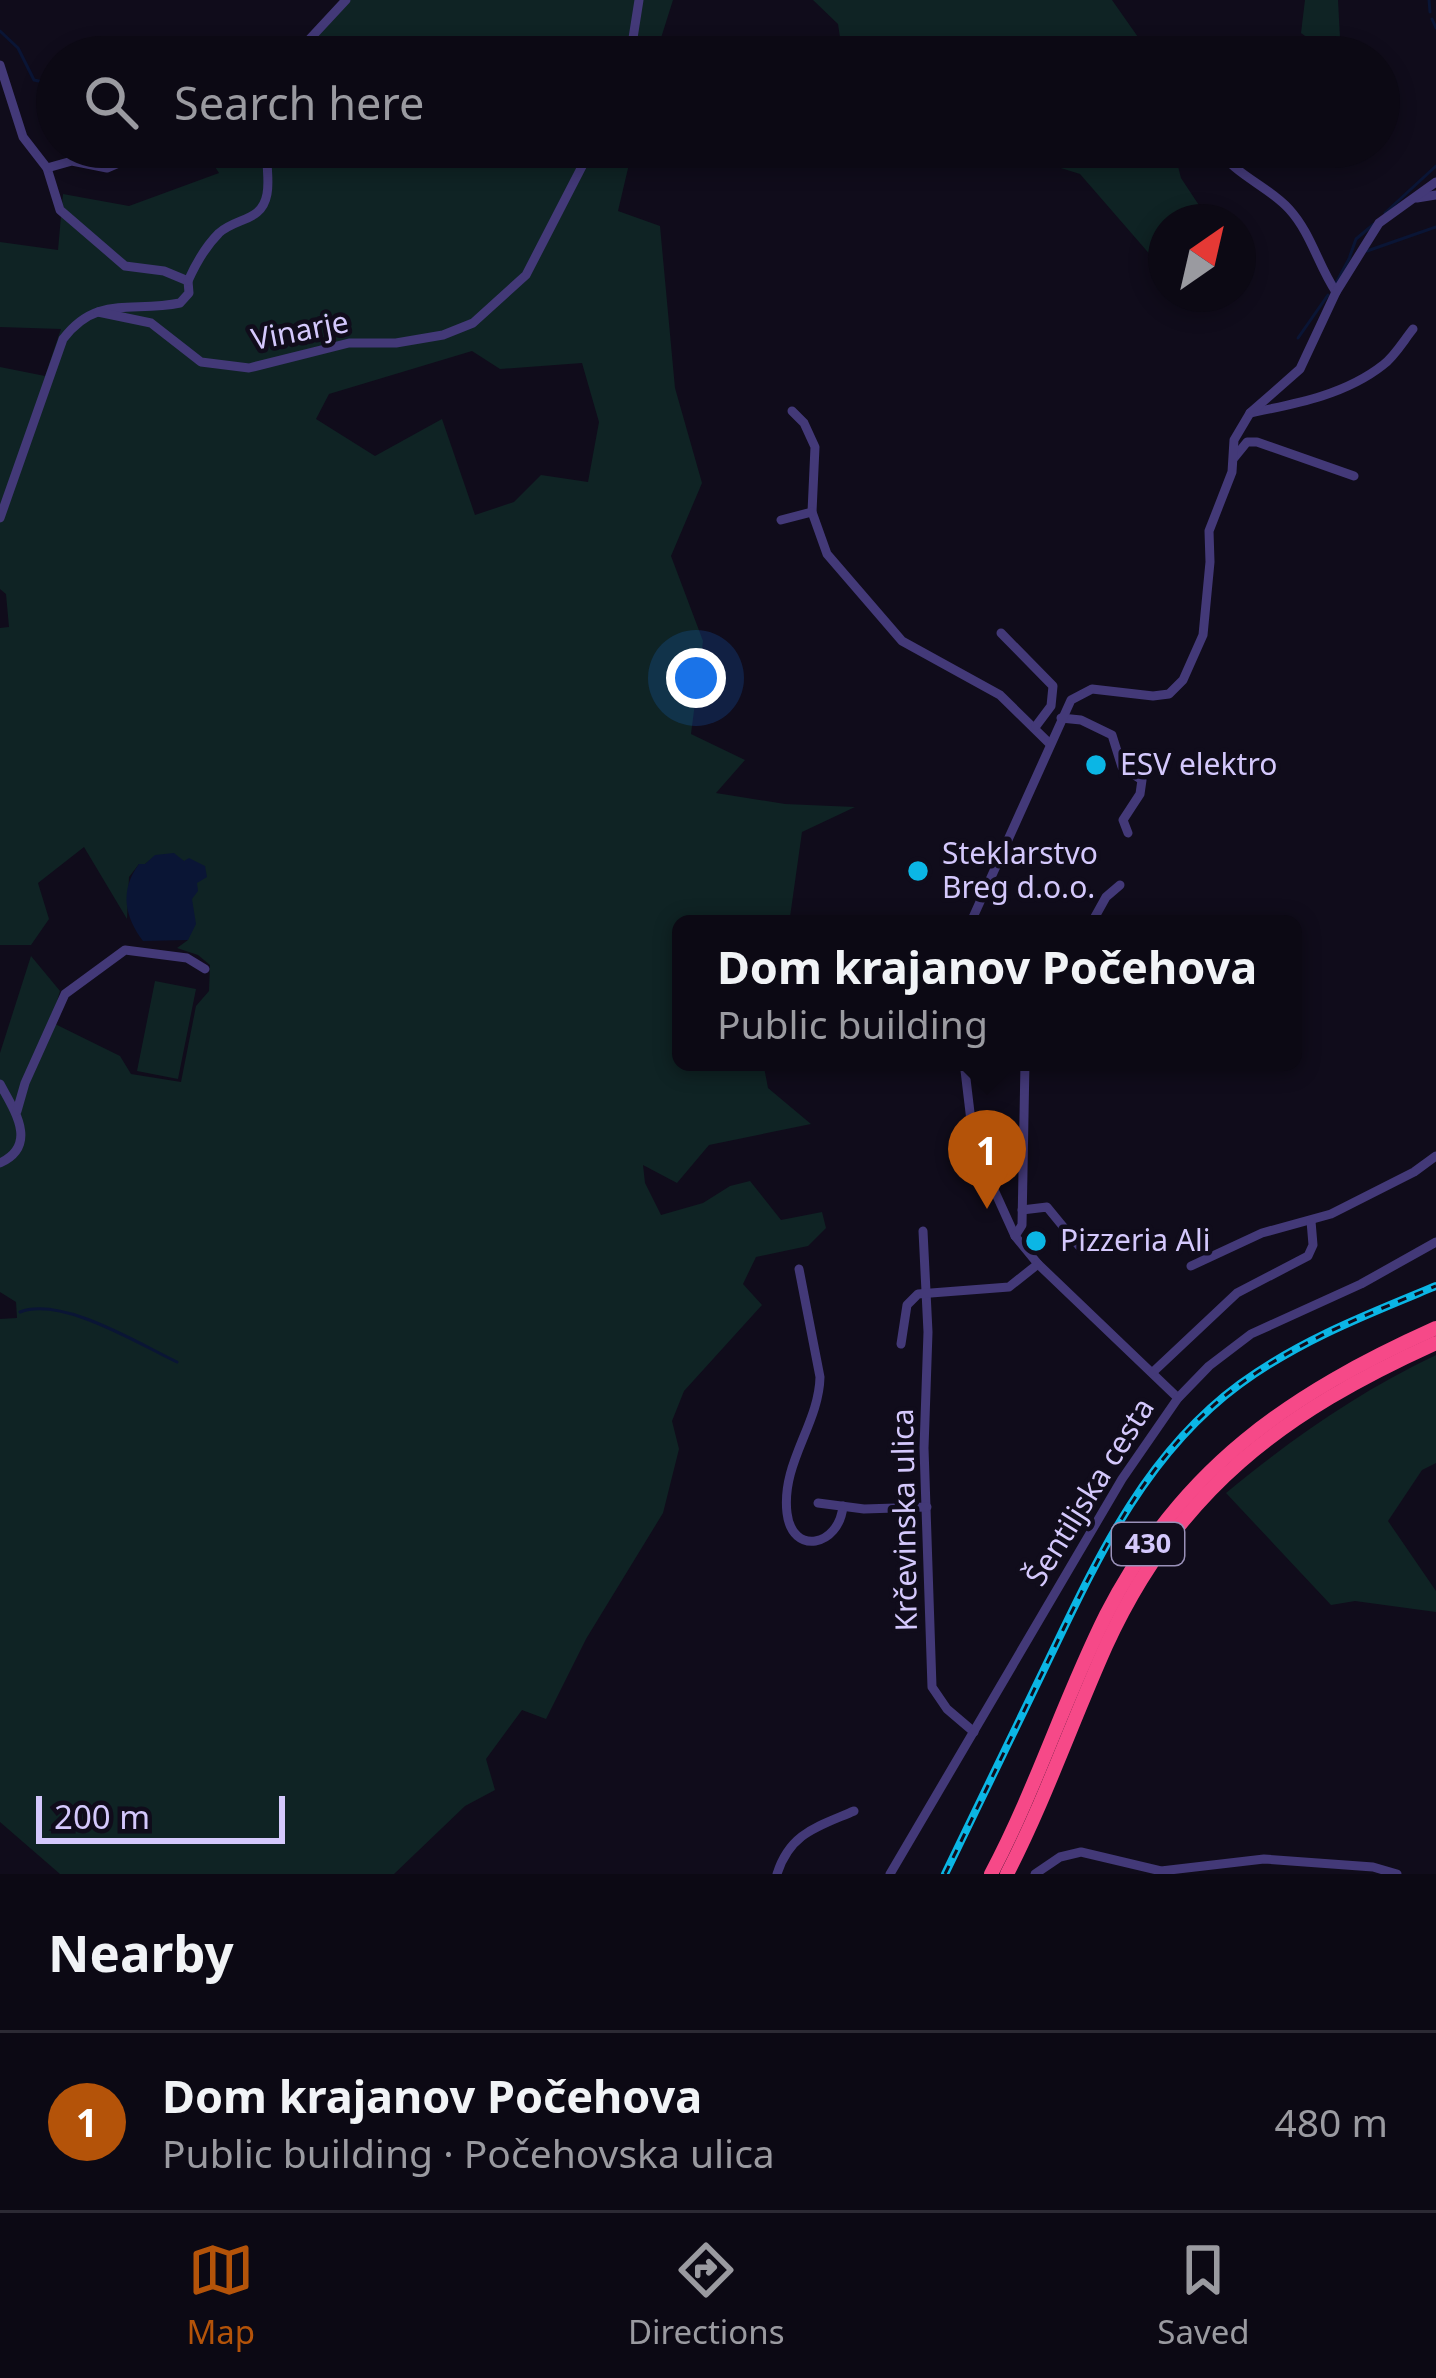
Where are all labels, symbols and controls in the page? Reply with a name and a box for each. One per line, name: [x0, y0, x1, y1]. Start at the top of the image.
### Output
search box: [36, 36, 1400, 168]
icon: search: [78, 69, 144, 135]
text: Search here: [174, 72, 424, 133]
north arrow: [1148, 204, 1256, 312]
street label: Vinarje: [248, 300, 352, 359]
your location: [666, 648, 726, 708]
place label: ESV elektro: [1120, 743, 1277, 784]
marker: ESV elektro: [1083, 752, 1109, 778]
place label: Steklarstvo Breg d.o.o.: [942, 832, 1098, 907]
marker: Steklarstvo Breg d.o.o.: [905, 858, 931, 884]
popup: [672, 915, 1302, 1071]
text: Dom krajanov Počehova: [717, 936, 1257, 997]
text: Public building: [717, 997, 988, 1050]
pin: 1: [948, 1110, 1026, 1209]
place label: Pizzeria Ali: [1060, 1219, 1210, 1260]
marker: Pizzeria Ali: [1023, 1228, 1049, 1254]
street label: Šentiljska cesta: [1015, 1389, 1163, 1593]
street label: Krčevinska ulica: [881, 1408, 926, 1632]
road number: 430: [1112, 1523, 1184, 1565]
scale bar: [36, 1790, 285, 1843]
text: 200 m: [54, 1794, 150, 1839]
text: Nearby: [48, 1917, 234, 1987]
text: Dom krajanov Počehova: [162, 2065, 702, 2126]
text: 1: [76, 2095, 98, 2148]
text: 480 m: [1274, 2095, 1388, 2148]
text: Public building · Počehovska ulica: [162, 2126, 775, 2179]
tab: Map: [186, 2237, 255, 2354]
tab: Directions: [628, 2237, 785, 2354]
tab: Saved: [1157, 2237, 1250, 2354]

